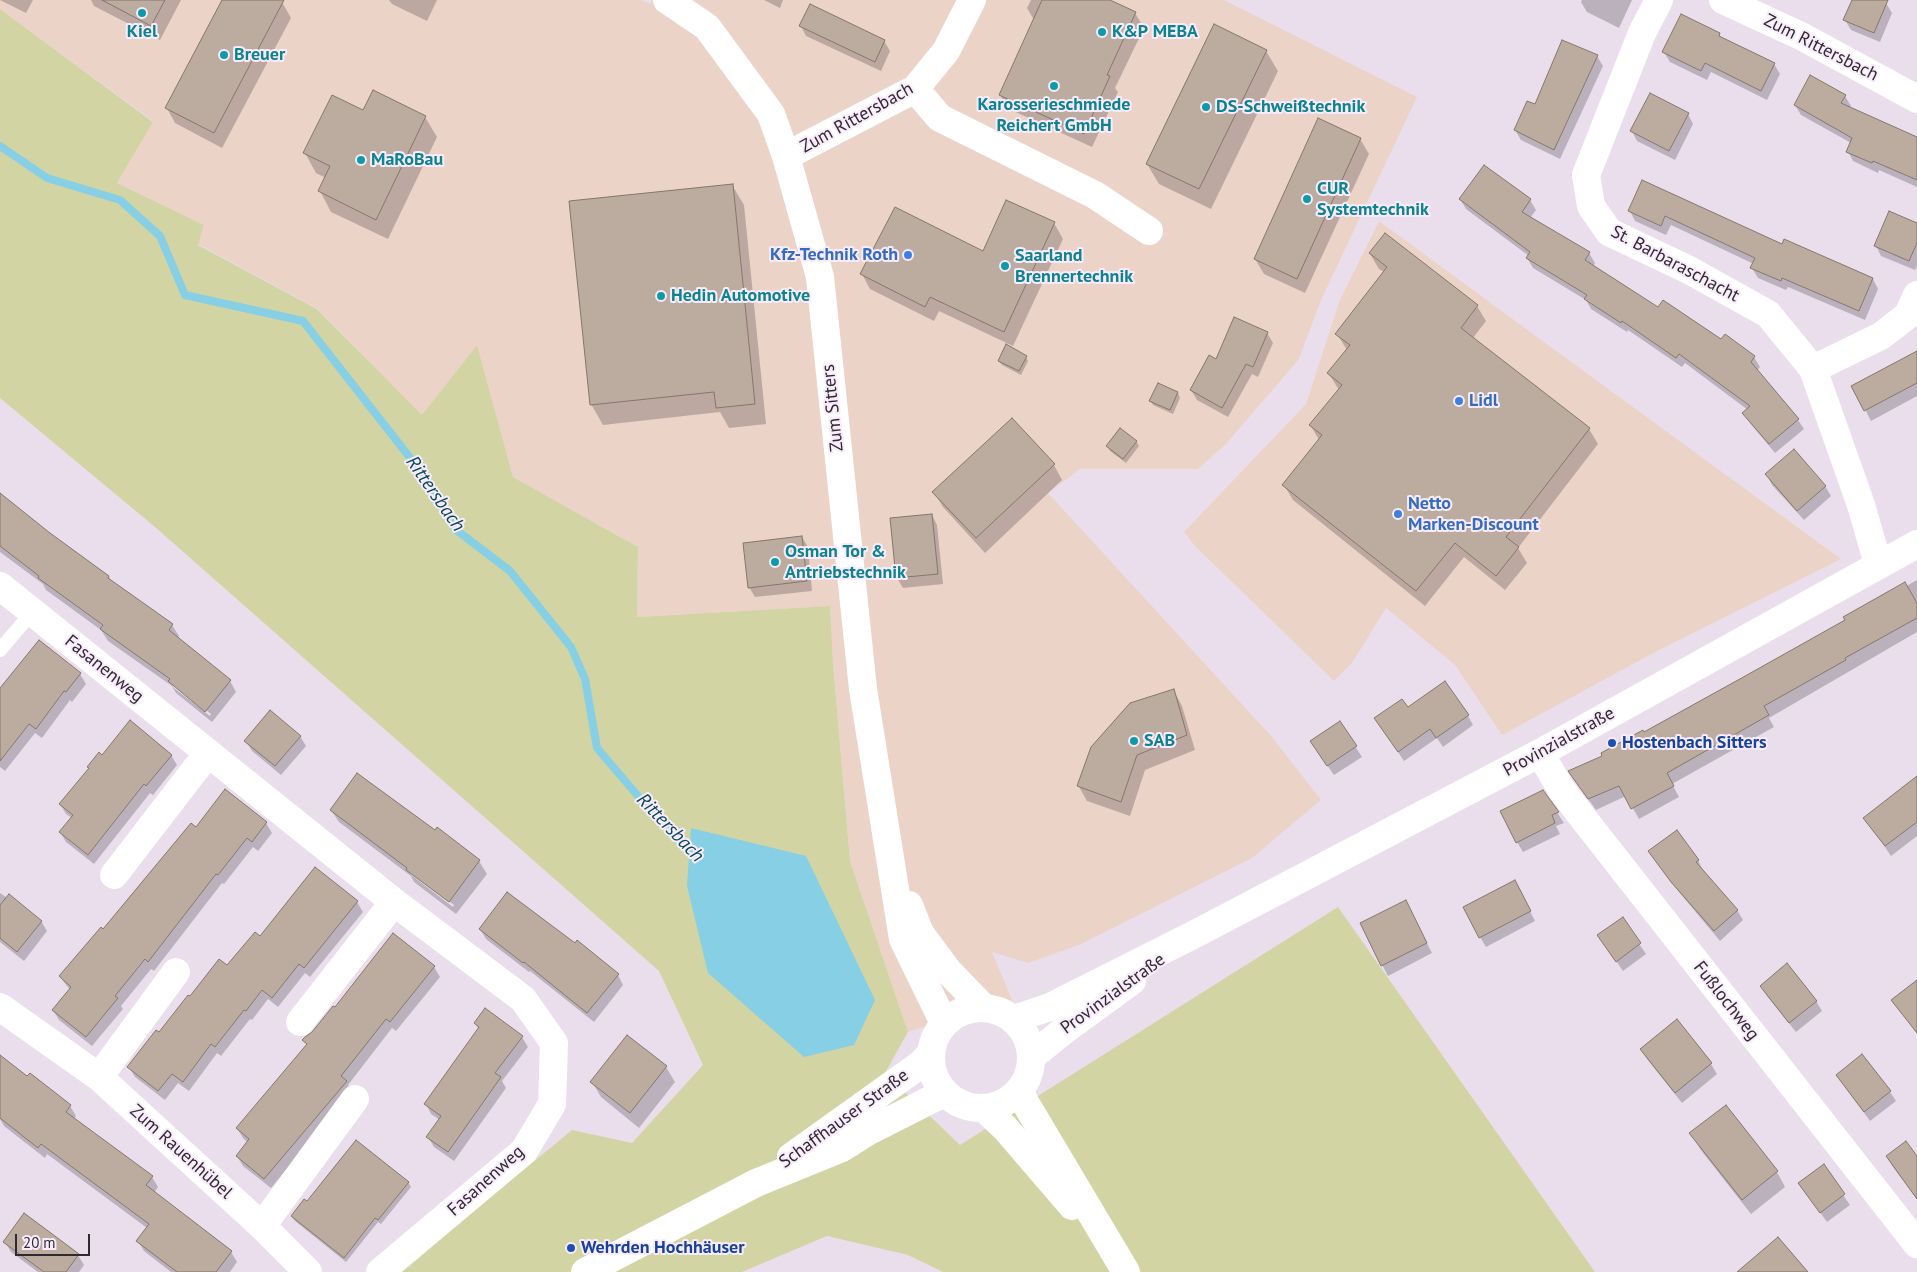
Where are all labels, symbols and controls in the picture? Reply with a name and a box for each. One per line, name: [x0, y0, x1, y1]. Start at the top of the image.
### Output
marker: Kiel: [136, 7, 148, 19]
street label: Zum Rittersbach: [1760, 10, 1882, 86]
place label: Kiel: [127, 21, 157, 43]
place label: K&P MEBA: [1112, 21, 1198, 43]
marker: K&P MEBA: [1096, 26, 1108, 38]
place label: Breuer: [234, 44, 285, 66]
marker: Breuer: [218, 49, 230, 61]
street label: Zum Rittersbach: [797, 78, 917, 158]
marker: Karosserieschmiede Reichert GmbH: [1048, 80, 1060, 92]
place label: Karosserieschmiede Reichert GmbH: [978, 94, 1130, 136]
place label: DS-Schweißtechnik: [1216, 96, 1365, 118]
marker: DS-Schweißtechnik: [1200, 101, 1212, 113]
place label: MaRoBau: [371, 149, 443, 171]
marker: MaRoBau: [355, 154, 367, 166]
place label: CUR Systemtechnik: [1317, 178, 1429, 220]
marker: CUR Systemtechnik: [1301, 193, 1313, 205]
street label: St. Barbaraschacht: [1607, 221, 1743, 307]
place label: Kfz-Technik Roth: [770, 244, 898, 266]
place label: Saarland Brennertechnik: [1015, 245, 1133, 288]
marker: Kfz-Technik Roth: [902, 249, 914, 261]
marker: Saarland Brennertechnik: [999, 260, 1011, 272]
place label: Hedin Automotive: [671, 285, 810, 307]
marker: Hedin Automotive: [655, 290, 667, 302]
street label: Zum Sitters: [818, 363, 848, 453]
place label: Lidl: [1469, 390, 1498, 412]
marker: Lidl: [1453, 395, 1465, 407]
water label: Rittersbach: [401, 452, 469, 536]
place label: Netto Marken-Discount: [1408, 493, 1539, 536]
marker: Netto Marken-Discount: [1392, 508, 1404, 520]
place label: Osman Tor & Antriebstechnik: [785, 541, 906, 584]
marker: Osman Tor & Antriebstechnik: [769, 556, 781, 568]
street label: Fasanenweg: [60, 631, 148, 707]
street label: Provinzialstraße: [1500, 703, 1618, 781]
place label: SAB: [1144, 730, 1175, 752]
place label: Hostenbach Sitters: [1622, 732, 1767, 754]
marker: SAB: [1128, 735, 1140, 747]
marker: Hostenbach Sitters: [1606, 737, 1618, 749]
water label: Rittersbach: [632, 789, 708, 867]
street label: Provinzialstraße: [1057, 949, 1169, 1039]
street label: Fußlochweg: [1688, 957, 1764, 1045]
street label: Schaffhauser Straße: [775, 1065, 913, 1173]
street label: Zum Rauenhübel: [125, 1100, 237, 1204]
street label: Fasanenweg: [443, 1141, 529, 1221]
scale bar: [18, 1224, 92, 1256]
text: 20 m: [23, 1233, 56, 1252]
place label: Wehrden Hochhäuser: [581, 1237, 745, 1259]
marker: Wehrden Hochhäuser: [565, 1242, 577, 1254]

